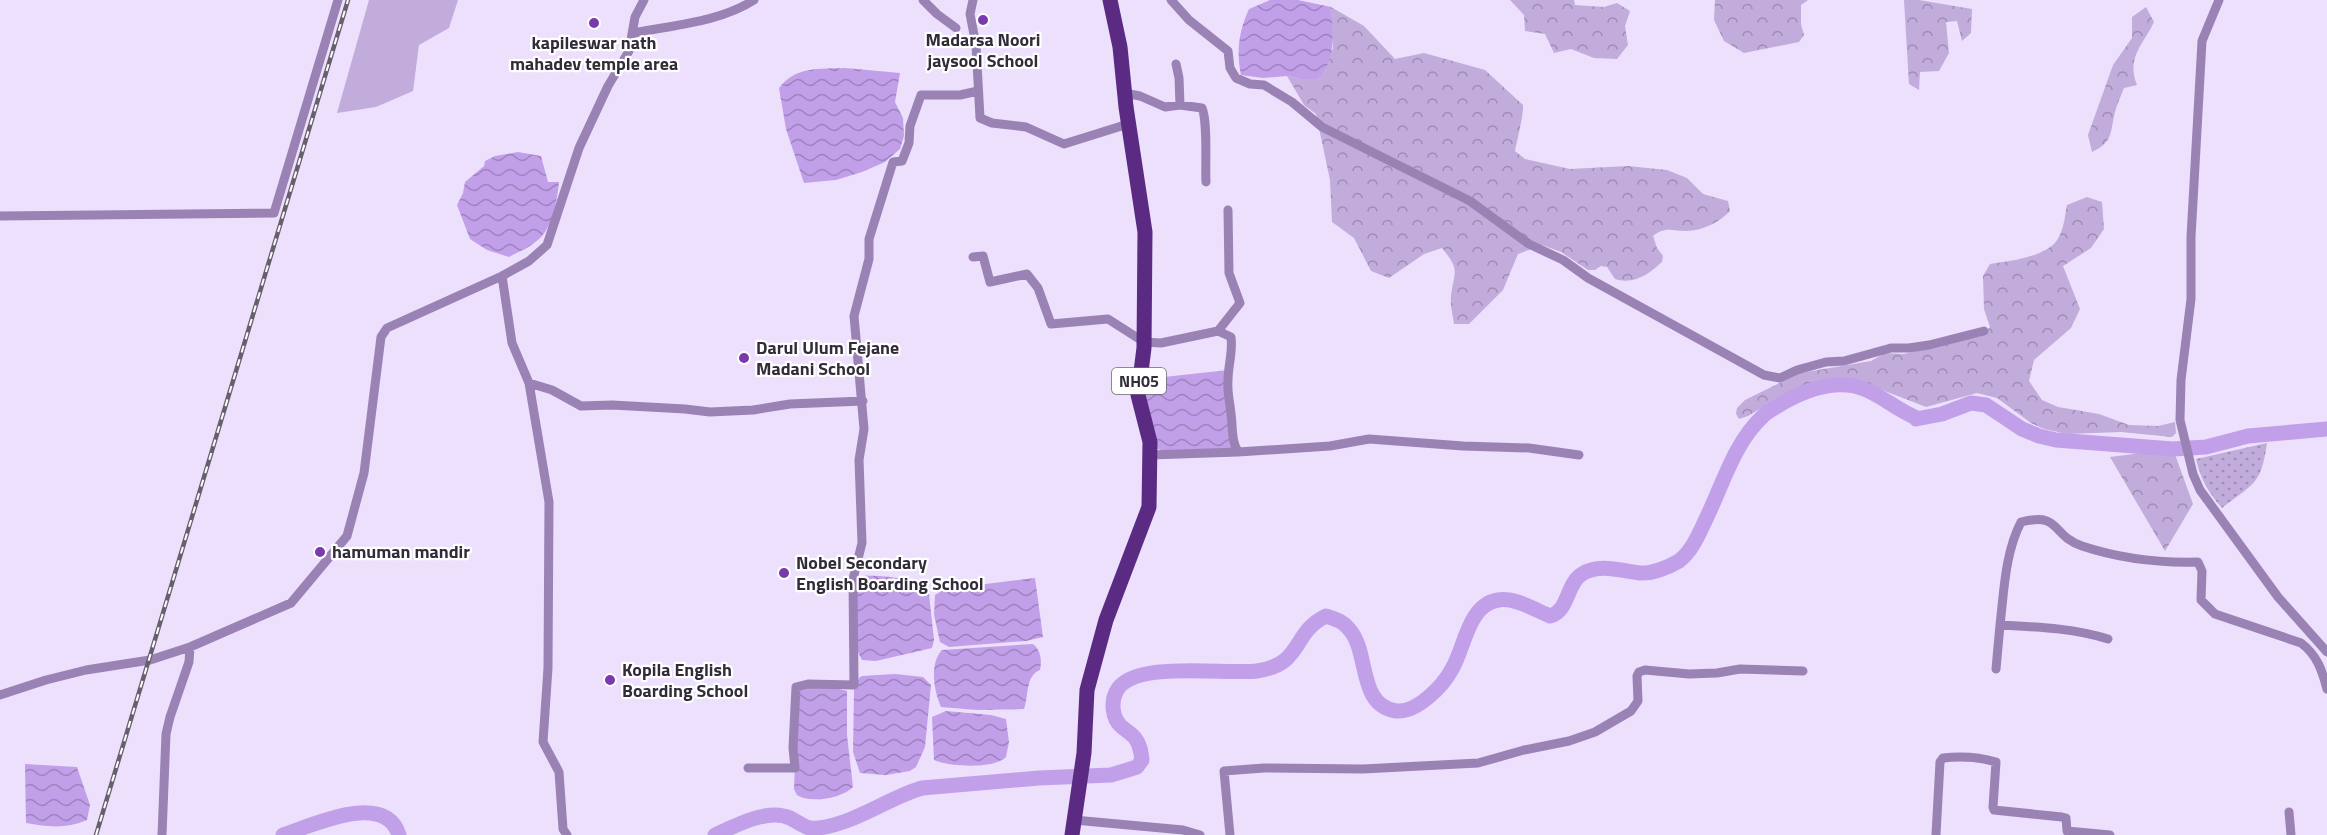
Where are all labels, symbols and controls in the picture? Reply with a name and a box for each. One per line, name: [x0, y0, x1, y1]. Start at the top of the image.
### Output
marker: Madarsa Noori jaysool School: [976, 13, 990, 27]
marker: kapileswar nath mahadev temple area: [587, 16, 601, 30]
place label: Madarsa Noori jaysool School: [926, 26, 1040, 74]
place label: kapileswar nath mahadev temple area: [510, 29, 678, 77]
place label: Darul Ulum Fejane Madani School: [756, 334, 899, 382]
marker: Darul Ulum Fejane Madani School: [737, 351, 751, 365]
road number: NH05: [1112, 368, 1166, 394]
place label: hamuman mandir: [332, 538, 470, 565]
marker: hamuman mandir: [313, 545, 327, 559]
place label: Nobel Secondary English Boarding School: [796, 549, 984, 597]
marker: Nobel Secondary English Boarding School: [777, 566, 791, 580]
place label: Kopila English Boarding School: [622, 656, 748, 704]
marker: Kopila English Boarding School: [603, 673, 617, 687]

